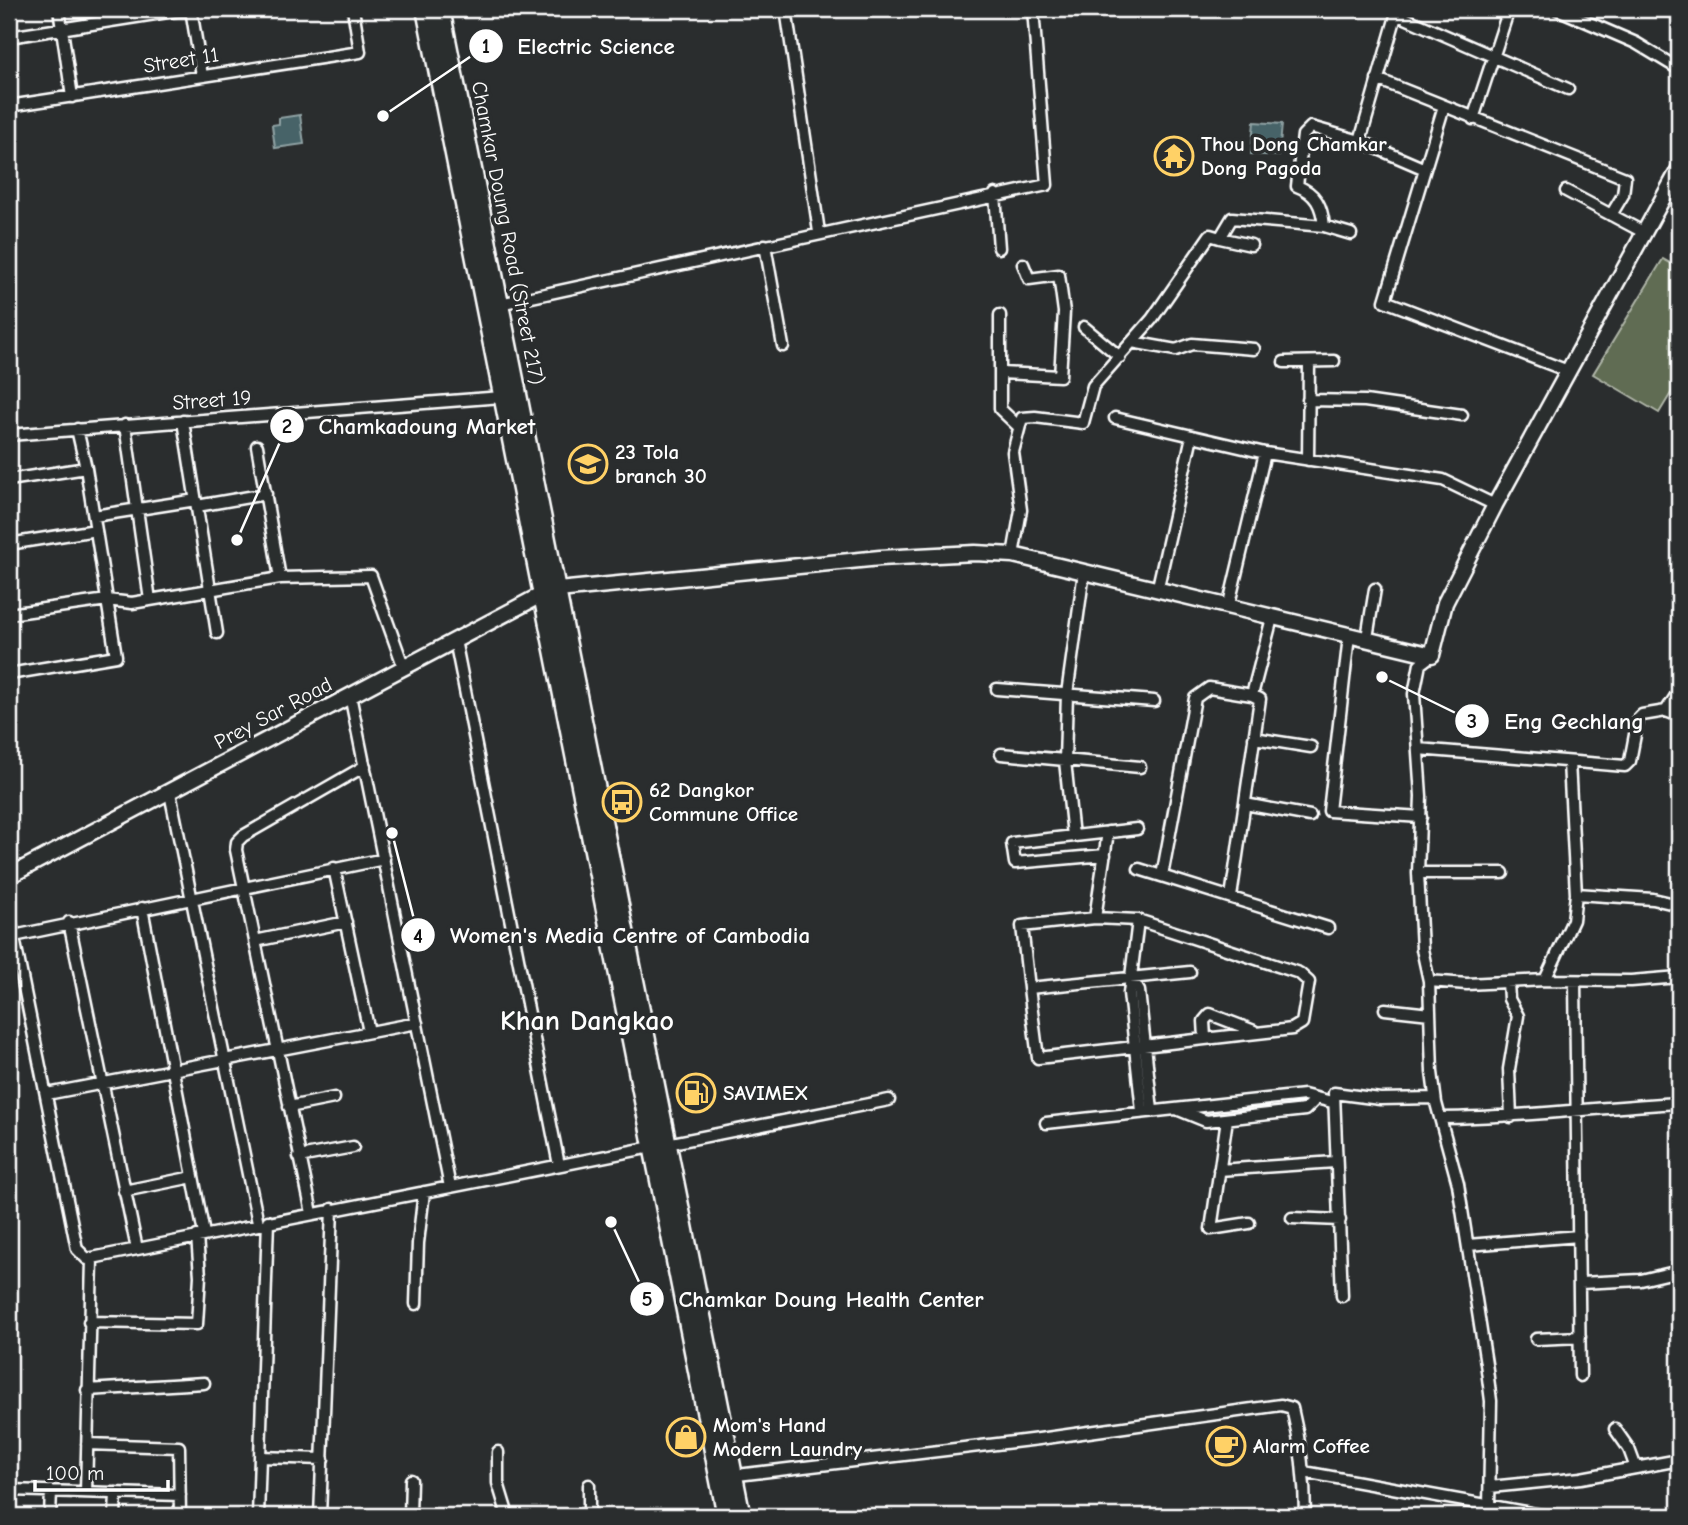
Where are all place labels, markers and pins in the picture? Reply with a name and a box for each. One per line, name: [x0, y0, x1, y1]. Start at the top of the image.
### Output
callout: Electric Science: [468, 24, 689, 68]
place label: Thou Dong Chamkar Dong Pagoda: [1201, 132, 1387, 180]
temple icon: Thou Dong Chamkar Dong Pagoda: [1153, 135, 1195, 177]
callout: Chamkadoung Market: [270, 404, 550, 448]
place label: 23 Tola branch 30: [615, 440, 707, 488]
school or university icon: 23 Tola branch 30: [567, 443, 609, 485]
callout: Eng Gechlang: [1455, 699, 1657, 743]
place label: 62 Dangkor Commune Office: [649, 778, 798, 826]
bus stop icon: 62 Dangkor Commune Office: [601, 781, 643, 823]
callout: Women's Media Centre of Cambodia: [401, 913, 824, 957]
fuel station icon: SAVIMEX: [675, 1072, 717, 1114]
place label: SAVIMEX: [723, 1081, 809, 1105]
callout: Chamkar Doung Health Center: [629, 1277, 997, 1321]
place label: Mom's Hand Modern Laundry: [713, 1413, 863, 1461]
shop icon: Mom's Hand Modern Laundry: [665, 1416, 707, 1458]
cafe icon: Alarm Coffee: [1205, 1425, 1247, 1467]
place label: Alarm Coffee: [1253, 1434, 1370, 1458]

